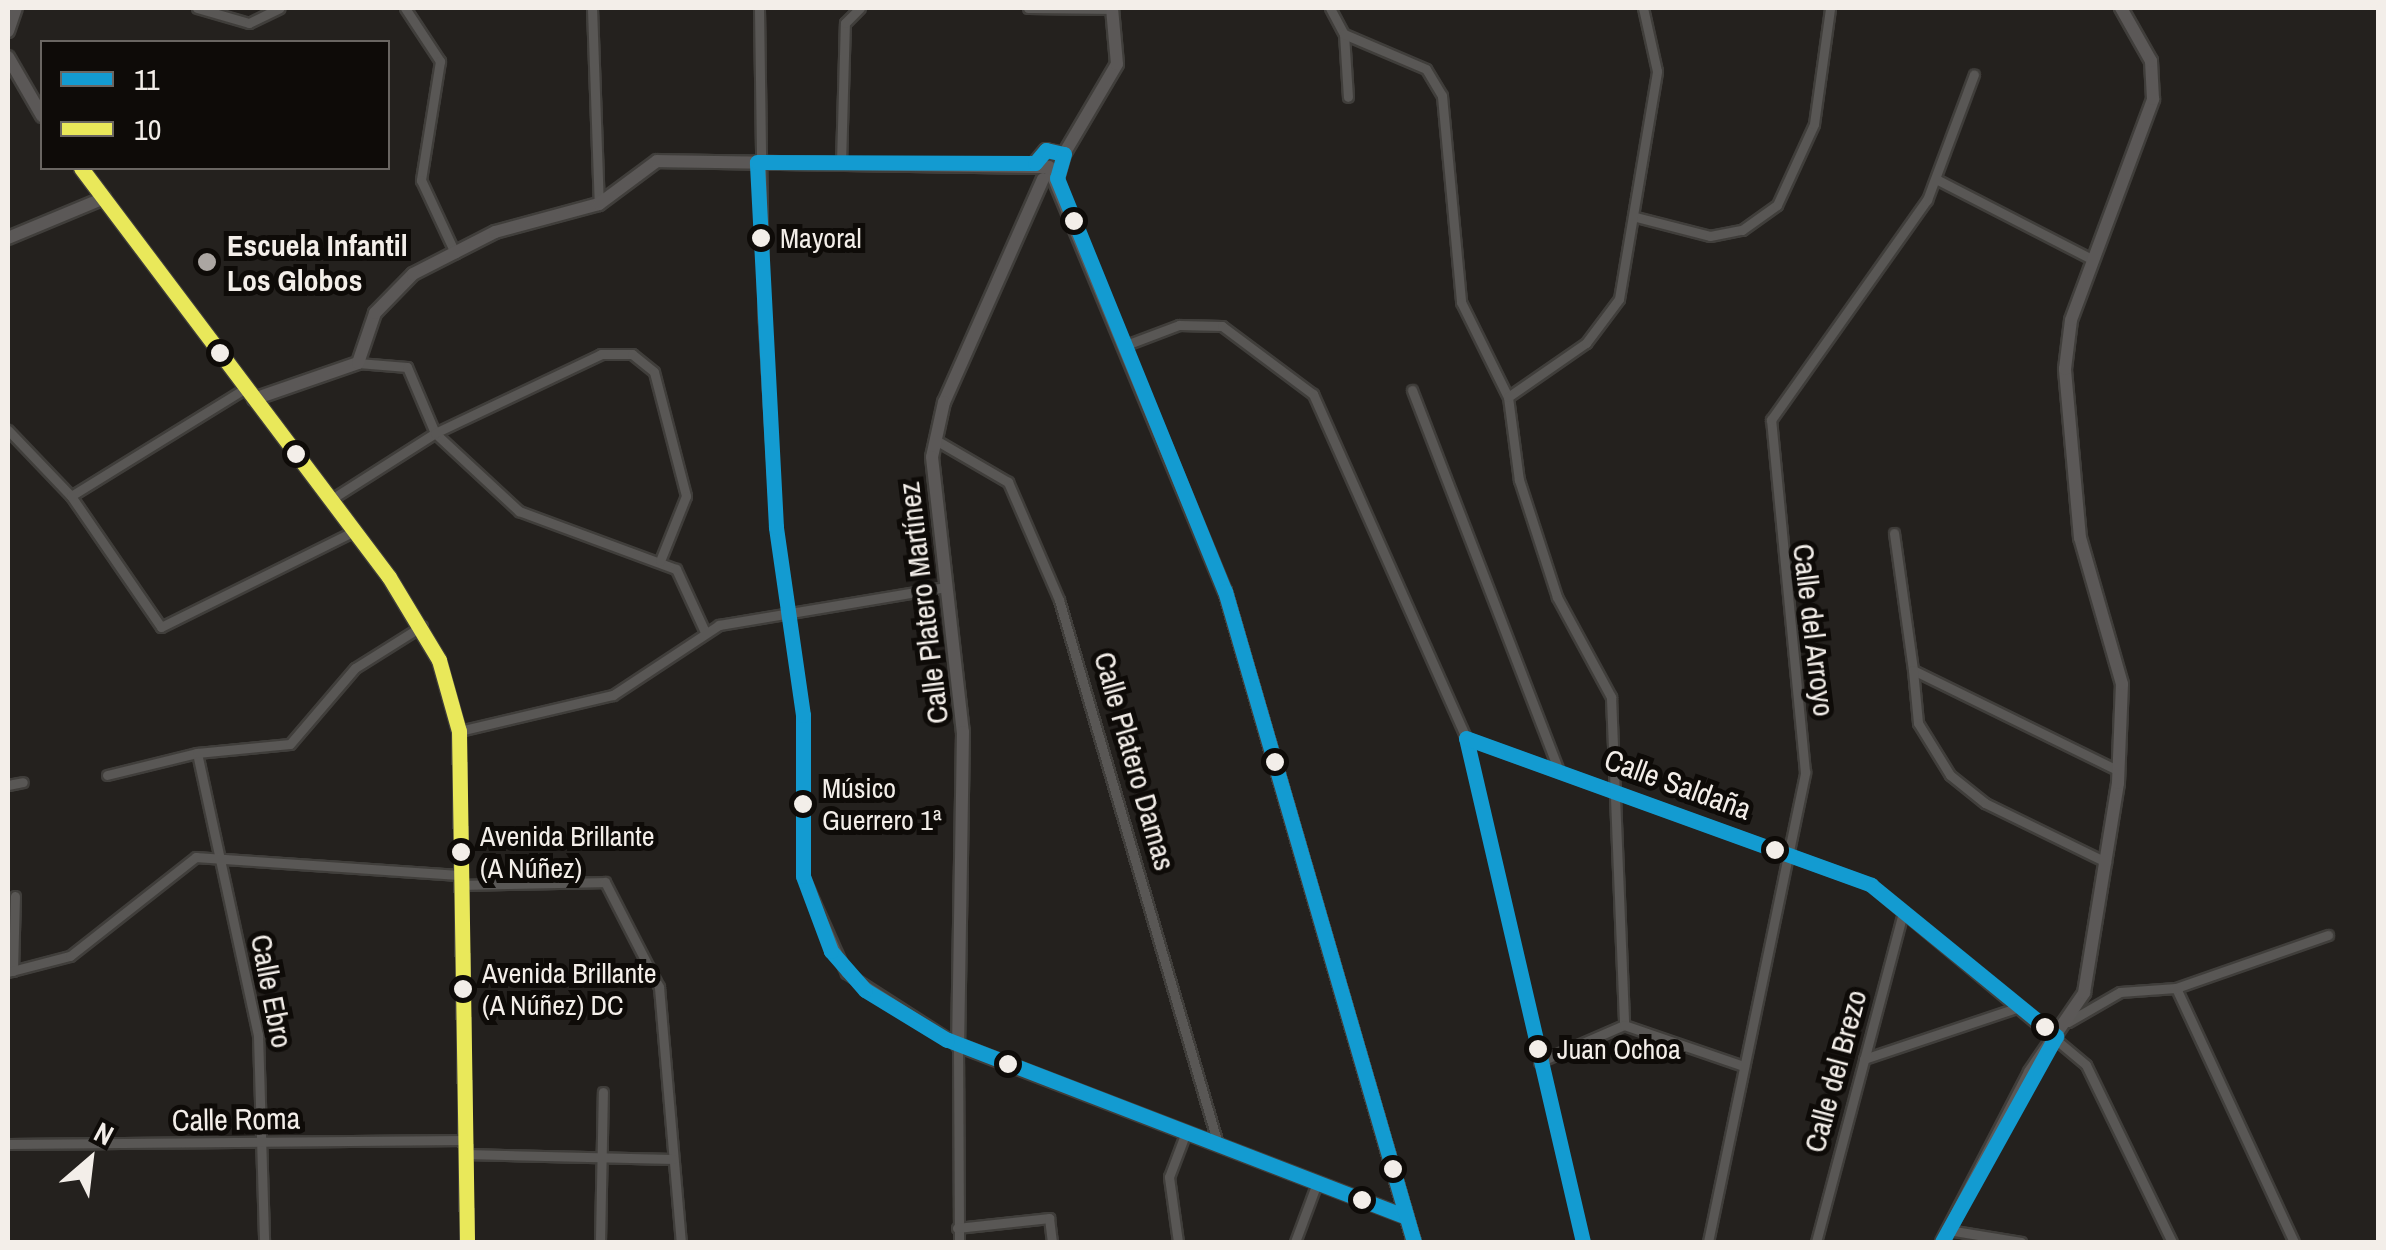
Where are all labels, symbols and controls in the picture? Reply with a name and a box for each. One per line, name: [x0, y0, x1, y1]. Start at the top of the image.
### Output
legend: [40, 40, 390, 170]
text: 11: [134, 59, 160, 99]
text: 10: [134, 109, 161, 149]
unlabelled marker: [1064, 211, 1084, 231]
place label: Mayoral: [780, 221, 862, 255]
place label: Escuela Infantil Los Globos: [227, 227, 407, 298]
marker: Mayoral: [751, 228, 771, 248]
marker: Escuela Infantil Los Globos: [196, 251, 218, 273]
unlabelled marker: [210, 343, 230, 363]
unlabelled marker: [286, 444, 306, 464]
street label: Calle Platero Martínez: [890, 480, 956, 726]
street label: Calle del Arroyo: [1785, 541, 1843, 719]
street label: Calle Platero Damas: [1087, 648, 1183, 874]
street label: Calle Saldaña: [1600, 741, 1756, 827]
unlabelled marker: [1265, 752, 1285, 772]
place label: Músico Guerrero 1ª: [822, 771, 942, 837]
marker: Músico Guerrero 1ª: [793, 794, 813, 814]
place label: Avenida Brillante (A Núñez): [480, 819, 654, 885]
unlabelled marker: [1765, 840, 1785, 860]
marker: Avenida Brillante (A Núñez): [451, 842, 471, 862]
street label: Calle Ebro: [243, 931, 301, 1051]
place label: Avenida Brillante (A Núñez) DC: [482, 956, 656, 1022]
marker: Avenida Brillante (A Núñez) DC: [453, 979, 473, 999]
street label: Calle del Brezo: [1796, 986, 1874, 1156]
unlabelled marker: [2035, 1017, 2055, 1037]
place label: Juan Ochoa: [1557, 1032, 1681, 1066]
marker: Juan Ochoa: [1528, 1039, 1548, 1059]
unlabelled marker: [998, 1054, 1018, 1074]
street label: Calle Roma: [171, 1100, 301, 1138]
north arrow: [40, 1110, 140, 1210]
text: N: [88, 1113, 120, 1154]
unlabelled marker: [1383, 1159, 1403, 1179]
unlabelled marker: [1352, 1190, 1372, 1210]

